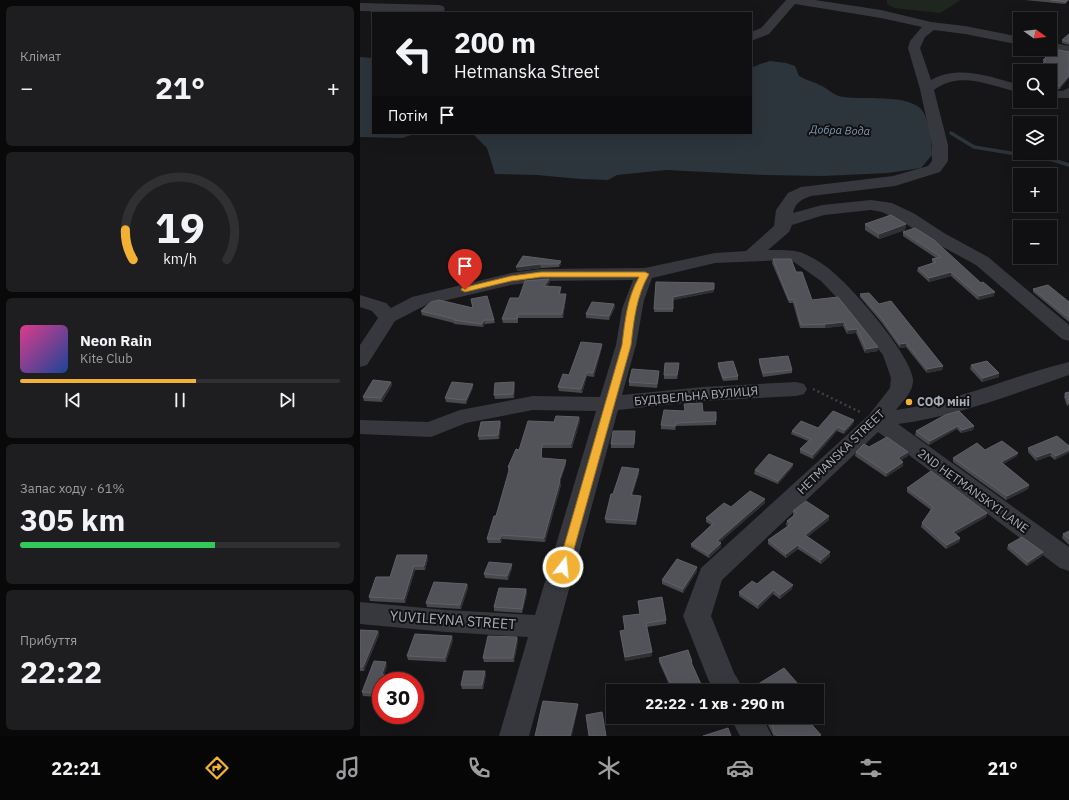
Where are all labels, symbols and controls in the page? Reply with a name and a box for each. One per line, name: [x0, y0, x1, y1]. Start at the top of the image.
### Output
north arrow: [1013, 12, 1057, 56]
map controls: [1013, 12, 1057, 264]
text: 200 m: [454, 24, 536, 61]
icon: left: [388, 28, 440, 80]
text: Клімат: [20, 48, 61, 65]
text: Hetmanska Street: [454, 60, 600, 83]
button: search: [1013, 64, 1057, 108]
text: 21°: [155, 68, 205, 107]
text: −: [20, 73, 33, 102]
text: +: [327, 73, 340, 102]
icon: arrive: [436, 104, 458, 126]
text: Потім: [388, 106, 428, 125]
button: layers: [1013, 116, 1057, 160]
water label: Добра Вода: [809, 122, 870, 138]
button: +: [1013, 168, 1057, 212]
text: 19: [155, 200, 205, 254]
button: −: [1013, 220, 1057, 264]
text: km/h: [163, 249, 197, 268]
pin: [448, 249, 482, 290]
icon: arrive: [454, 255, 476, 277]
text: Neon Rain: [80, 331, 152, 350]
text: Kite Club: [80, 350, 133, 367]
street label: БУДІВЕЛЬНА ВУЛИЦЯ: [633, 383, 759, 408]
icon: previous: [62, 389, 84, 411]
icon: pause: [169, 389, 191, 411]
icon: next: [276, 389, 298, 411]
place label: СОФ міні: [917, 394, 970, 409]
marker: СОФ міні: [904, 397, 914, 407]
street label: HETMANSKA STREET: [794, 406, 888, 497]
street label: 2ND HETMANSKYI LANE: [915, 445, 1032, 536]
text: Запас ходу · 61%: [20, 480, 125, 497]
text: 305 km: [20, 500, 125, 539]
position arrow: [542, 546, 584, 588]
street label: YUVILEYNA STREET: [389, 607, 517, 633]
text: Прибуття: [20, 632, 77, 649]
text: 22:22: [20, 652, 102, 691]
speed limit sign: 30: [372, 672, 424, 724]
text: 22:22 · 1 хв · 290 m: [645, 694, 785, 713]
icon: directions: [203, 754, 231, 782]
icon: music: [334, 754, 362, 782]
icon: phone: [465, 754, 493, 782]
icon: climate: [595, 754, 623, 782]
icon: car: [726, 754, 754, 782]
icon: filters: [857, 754, 885, 782]
text: 22:21: [51, 757, 101, 780]
text: 21°: [988, 757, 1018, 780]

